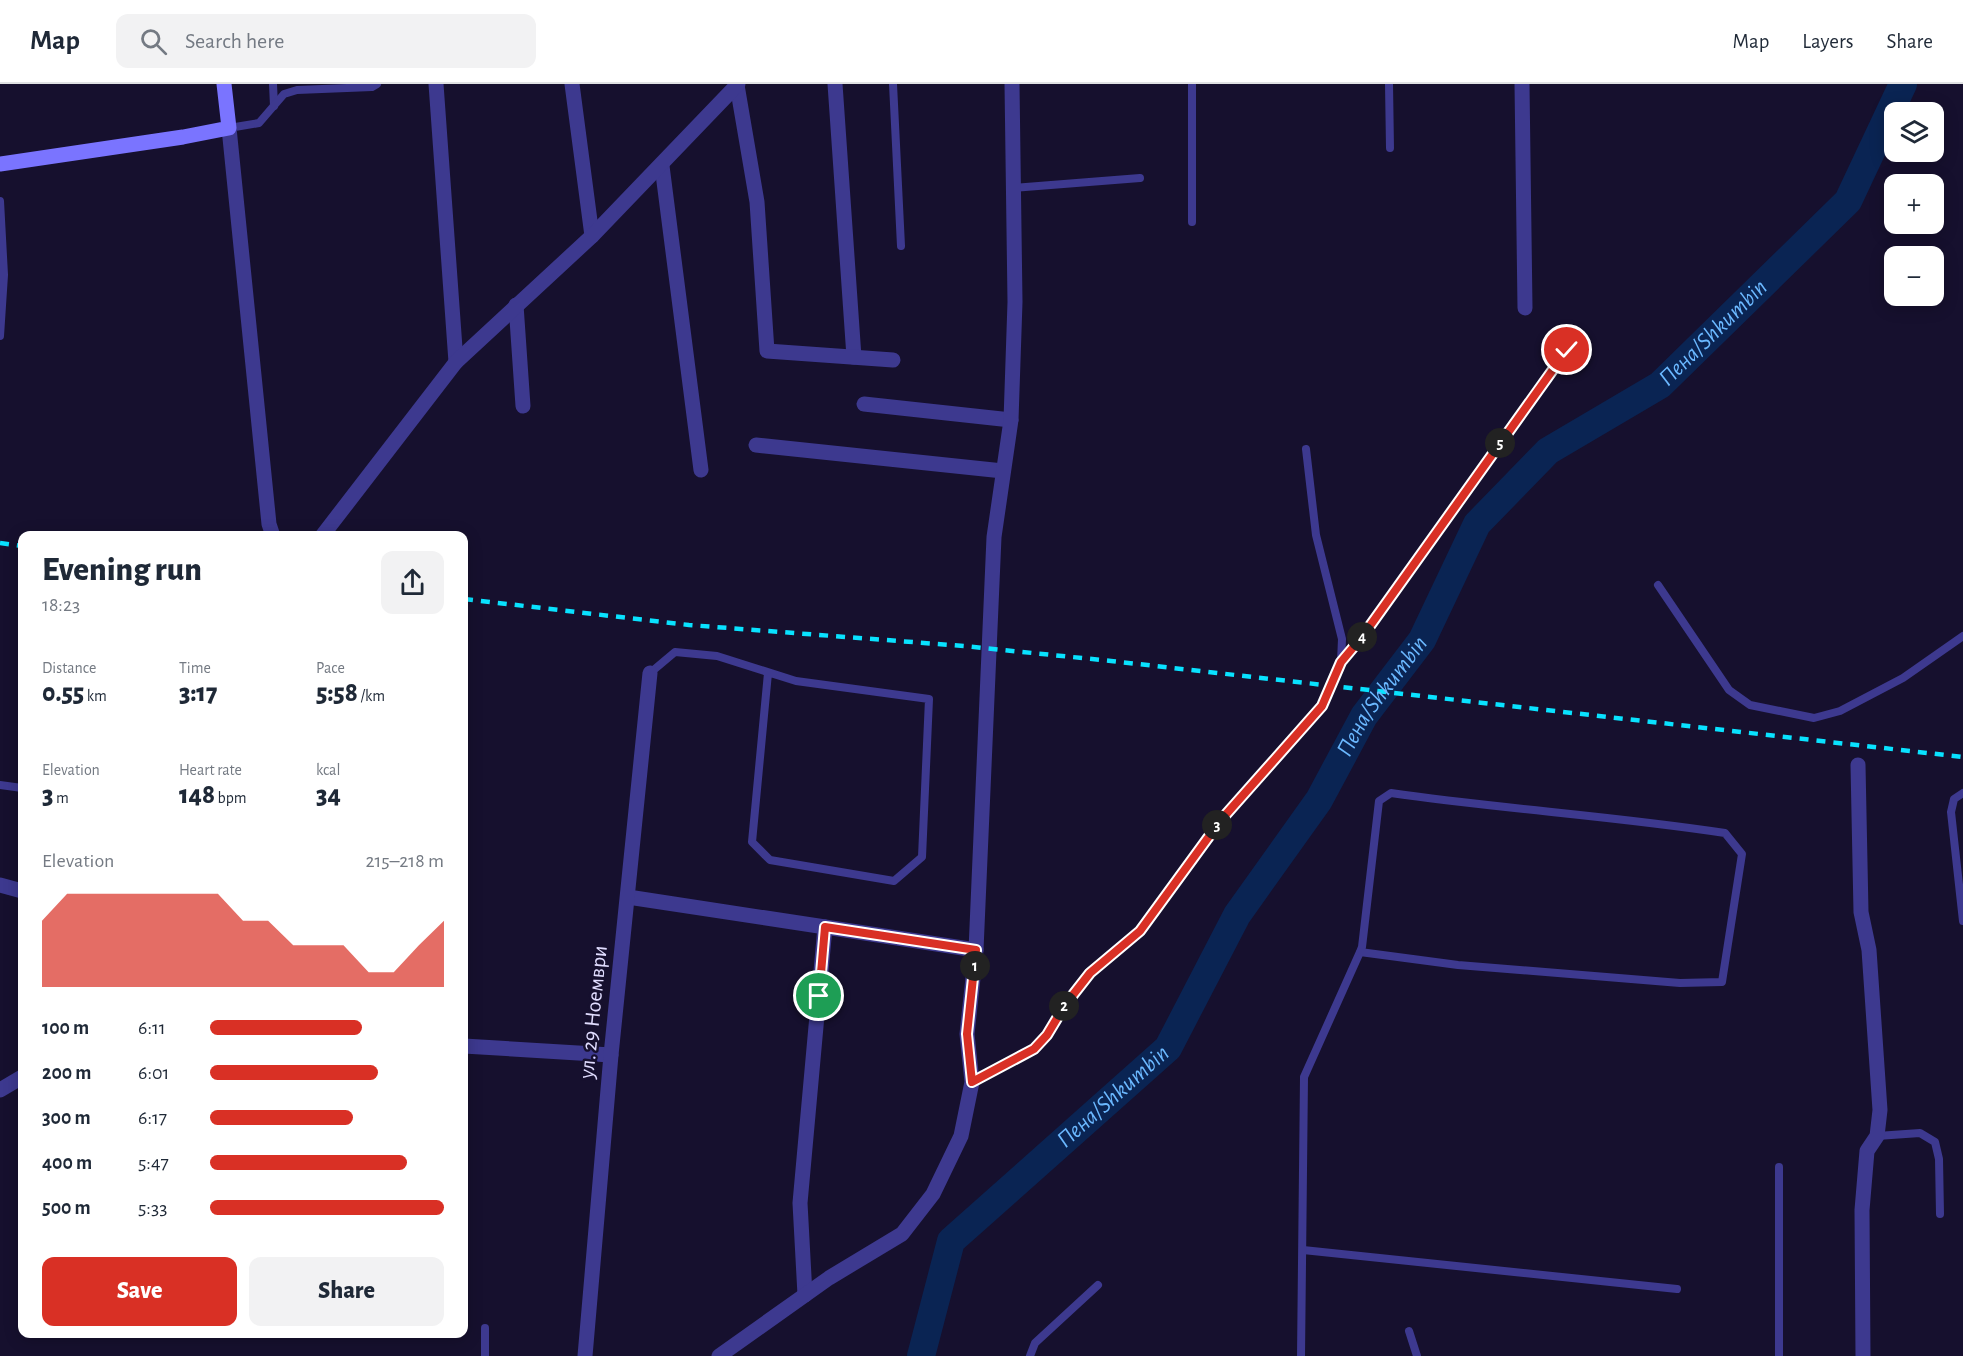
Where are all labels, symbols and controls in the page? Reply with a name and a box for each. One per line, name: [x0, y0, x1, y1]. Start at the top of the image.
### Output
search box: [116, 14, 536, 68]
icon: search: [137, 25, 170, 58]
text: Map: [30, 27, 80, 55]
text: Search here: [185, 30, 284, 52]
text: Map: [1733, 31, 1769, 52]
text: Layers: [1802, 31, 1853, 52]
text: Share: [1886, 31, 1933, 52]
map controls: [1884, 102, 1944, 306]
button: layers: [1884, 102, 1944, 162]
button: +: [1884, 174, 1944, 234]
button: −: [1884, 246, 1944, 306]
water label: Пена/Shkumbin: [1655, 275, 1772, 391]
pin: [1541, 324, 1592, 375]
icon: check: [1550, 333, 1583, 366]
pin: 5: [1485, 428, 1515, 458]
text: 5: [1497, 435, 1503, 451]
button: share: [381, 551, 444, 614]
text: Evening run: [42, 554, 202, 587]
text: 18:23: [42, 595, 80, 615]
pin: 4: [1347, 622, 1377, 652]
text: 4: [1358, 629, 1366, 645]
water label: Пена/Shkumbin: [1333, 632, 1432, 761]
text: Distance: [42, 660, 96, 676]
text: Time: [179, 660, 211, 676]
text: Pace: [316, 660, 345, 676]
text: 0.55: [42, 680, 84, 706]
text: 3:17: [179, 680, 217, 706]
text: 5:58: [316, 680, 358, 706]
text: km: [84, 688, 107, 704]
text: /km: [358, 688, 385, 704]
text: Elevation: [42, 762, 100, 778]
text: Heart rate: [179, 762, 242, 778]
text: kcal: [316, 762, 340, 778]
text: 3: [42, 782, 53, 808]
text: 148: [179, 782, 215, 808]
text: 34: [316, 782, 341, 808]
text: m: [53, 790, 69, 806]
text: bpm: [215, 790, 247, 806]
pin: 3: [1202, 810, 1232, 840]
text: 3: [1214, 817, 1220, 833]
text: Elevation: [42, 851, 114, 871]
text: 215–218 m: [365, 851, 444, 871]
street label: ул. 29 Ноември: [575, 944, 611, 1081]
pin: 1: [960, 951, 990, 981]
text: 1: [972, 958, 978, 974]
pin: [793, 970, 844, 1021]
icon: arrive: [802, 979, 835, 1012]
pin: 2: [1049, 991, 1079, 1021]
text: 2: [1060, 998, 1068, 1014]
text: 100 m: [42, 1018, 89, 1038]
text: 6:11: [138, 1018, 166, 1038]
water label: Пена/Shkumbin: [1053, 1041, 1174, 1152]
text: 200 m: [42, 1063, 91, 1083]
text: 6:01: [138, 1063, 169, 1083]
text: 300 m: [42, 1108, 91, 1128]
text: 6:17: [138, 1108, 167, 1128]
text: 400 m: [42, 1153, 92, 1173]
text: 5:47: [138, 1153, 169, 1173]
text: 500 m: [42, 1198, 91, 1218]
text: 5:33: [138, 1198, 167, 1218]
button: Save: [42, 1257, 237, 1326]
button: Share: [249, 1257, 444, 1326]

